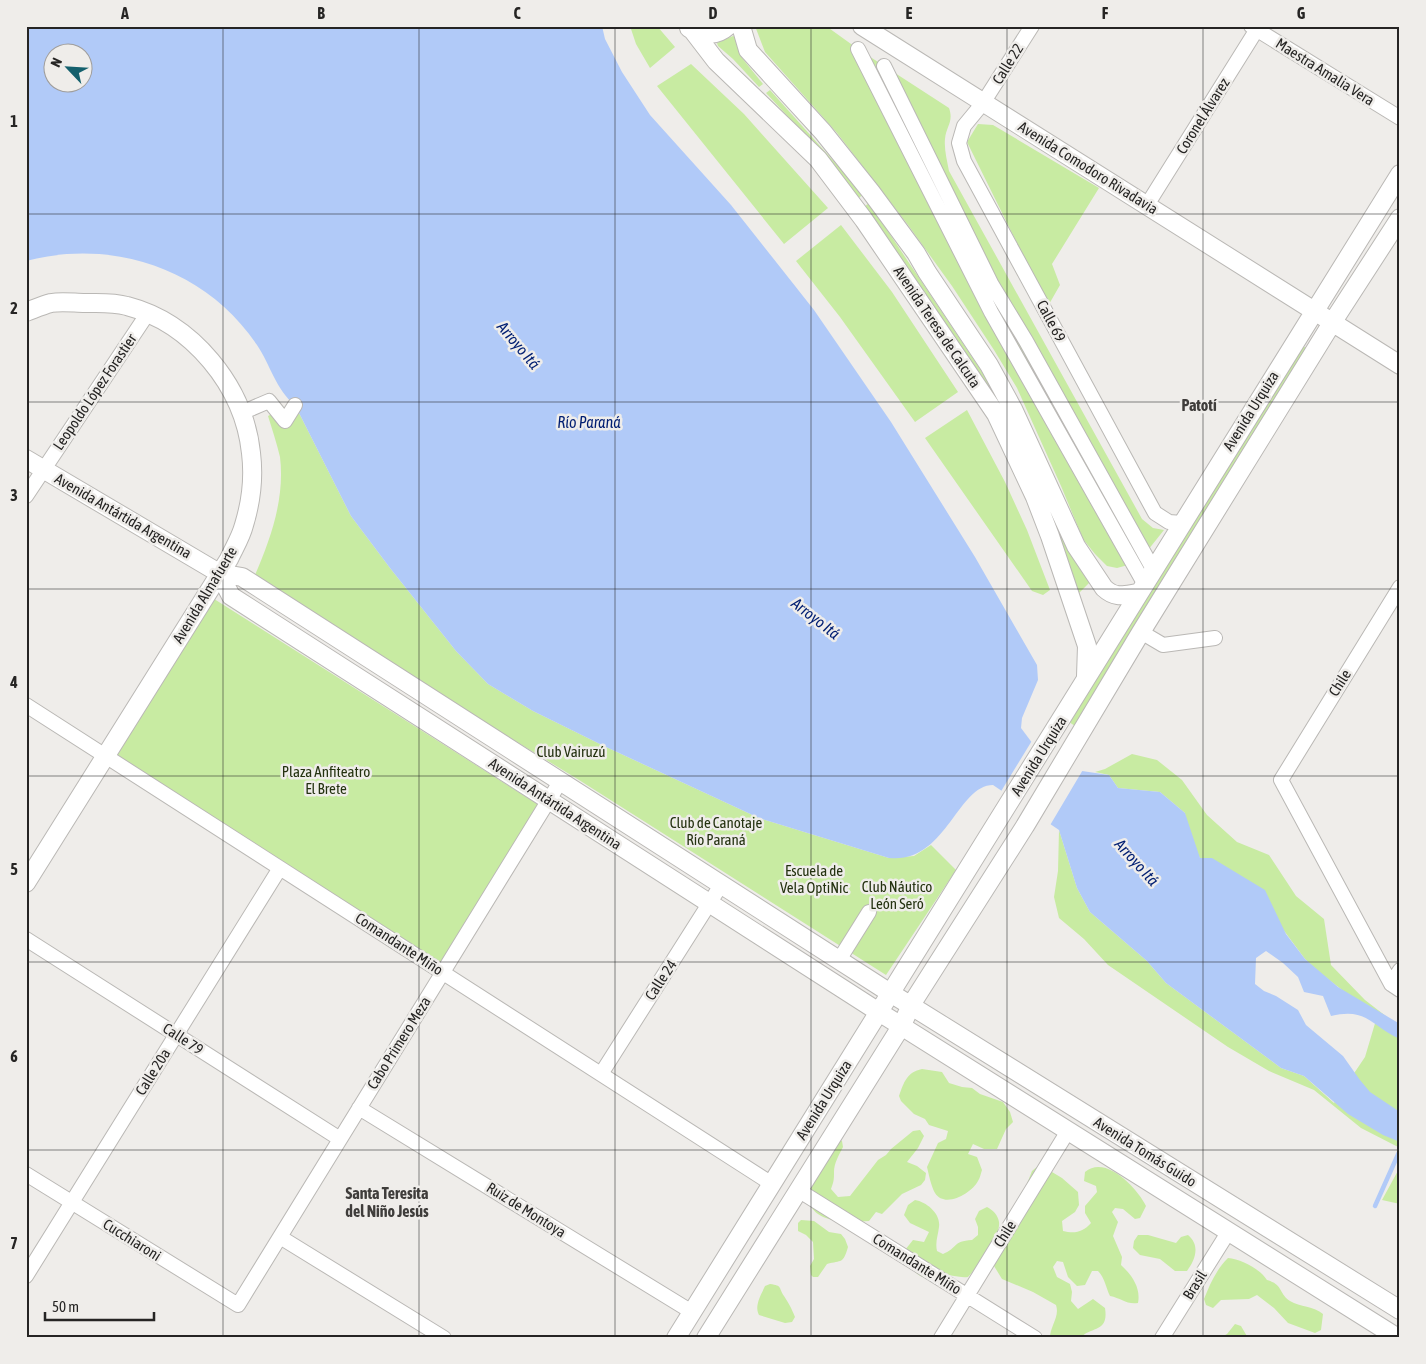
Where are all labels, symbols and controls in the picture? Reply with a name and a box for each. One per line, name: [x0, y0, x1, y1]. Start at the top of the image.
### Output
text: A: [120, 4, 129, 22]
text: B: [317, 4, 325, 22]
text: C: [513, 4, 521, 22]
text: D: [709, 4, 718, 22]
text: E: [906, 4, 913, 22]
text: F: [1102, 4, 1109, 22]
text: G: [1297, 4, 1306, 22]
street label: Maestra Amalia Vera: [1273, 34, 1378, 109]
street label: Calle 22: [989, 40, 1027, 87]
north arrow: [42, 42, 92, 92]
text: N: [47, 55, 65, 70]
street label: Coronel Álvarez: [1173, 74, 1233, 157]
text: 1: [10, 112, 18, 130]
street label: Avenida Comodoro Rivadavia: [1015, 118, 1161, 217]
street label: Avenida Teresa de Calcuta: [890, 263, 984, 391]
street label: Calle 69: [1033, 297, 1069, 344]
text: 2: [10, 299, 18, 317]
water label: Arroyo Itá: [493, 317, 544, 373]
street label: Leopoldo López Forastier: [49, 330, 140, 453]
street label: Avenida Urquiza: [1219, 368, 1282, 454]
district label: Patotí: [1181, 396, 1217, 414]
water label: Río Paraná: [557, 413, 621, 431]
street label: Avenida Antártida Argentina: [52, 470, 195, 562]
text: 3: [10, 486, 18, 504]
street label: Avenida Almafuerte: [169, 543, 240, 646]
water label: Arroyo Itá: [787, 593, 844, 644]
street label: Chile: [1325, 666, 1354, 699]
text: 4: [9, 673, 18, 691]
street label: Avenida Urquiza: [1007, 713, 1070, 799]
park label: Club Vairuzú: [537, 743, 605, 760]
street label: Avenida Antártida Argentina: [486, 754, 625, 853]
park label: Plaza Anfiteatro El Brete: [282, 763, 370, 797]
park label: Club de Canotaje Río Paraná: [670, 814, 763, 848]
water label: Arroyo Itá: [1110, 834, 1163, 890]
text: 5: [10, 860, 18, 878]
park label: Escuela de Vela OptiNic: [780, 862, 849, 896]
park label: Club Náutico León Seró: [862, 878, 932, 912]
street label: Comandante Miño: [352, 909, 446, 978]
street label: Calle 24: [641, 956, 680, 1003]
street label: Cabo Primero Meza: [363, 993, 434, 1092]
street label: Calle 79: [160, 1019, 207, 1058]
street label: Calle 20a: [132, 1045, 173, 1098]
text: 6: [10, 1047, 18, 1065]
street label: Avenida Urquiza: [792, 1057, 855, 1143]
street label: Avenida Tomás Guido: [1091, 1113, 1200, 1190]
street label: Ruiz de Montoya: [484, 1179, 569, 1241]
district label: Santa Teresita del Niño Jesús: [345, 1184, 429, 1220]
street label: Cucchiaroni: [100, 1215, 164, 1264]
street label: Chile: [990, 1217, 1019, 1250]
street label: Comandante Miño: [870, 1230, 965, 1298]
text: 7: [10, 1234, 18, 1252]
street label: Brasil: [1179, 1267, 1210, 1302]
scale bar: [45, 1289, 154, 1321]
text: 50 m: [52, 1298, 79, 1315]

